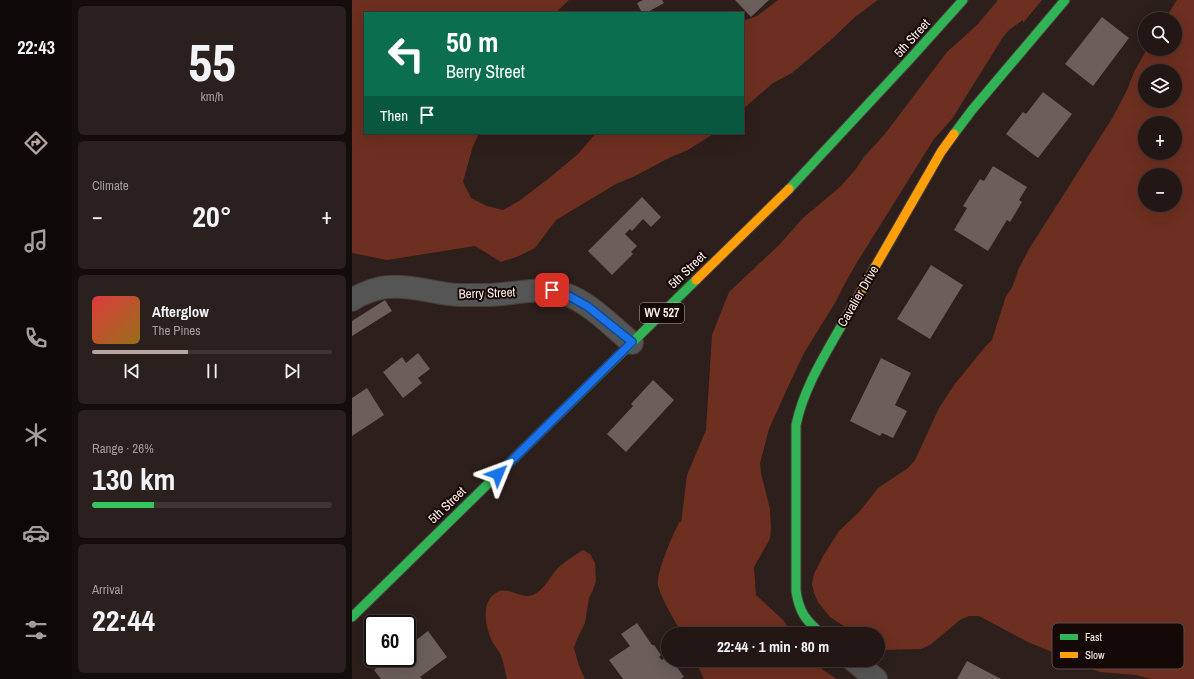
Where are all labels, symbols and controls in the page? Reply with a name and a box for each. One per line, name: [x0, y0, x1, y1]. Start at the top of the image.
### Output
map controls: [1138, 12, 1182, 212]
button: search: [1138, 12, 1182, 56]
street label: 5th Street: [890, 15, 934, 61]
text: 50 m: [446, 23, 498, 61]
text: 55: [188, 27, 236, 97]
icon: left: [380, 28, 432, 80]
text: 22:43: [17, 35, 55, 60]
text: Berry Street: [446, 59, 525, 84]
button: layers: [1138, 64, 1182, 108]
text: km/h: [200, 88, 224, 105]
icon: arrive: [416, 104, 438, 126]
text: Then: [380, 105, 408, 126]
button: +: [1138, 116, 1182, 160]
icon: directions: [22, 129, 50, 157]
button: −: [1138, 168, 1182, 212]
text: Climate: [92, 177, 129, 194]
text: 20°: [192, 196, 232, 236]
text: −: [92, 201, 103, 231]
text: +: [321, 201, 332, 231]
icon: music: [22, 227, 50, 255]
street label: 5th Street: [664, 248, 710, 292]
street label: Cavalier Drive: [834, 262, 882, 330]
pin: [535, 273, 569, 307]
icon: arrive: [541, 279, 563, 301]
street label: Berry Street: [458, 284, 516, 302]
text: Afterglow: [152, 301, 209, 322]
road number: WV 527: [640, 303, 684, 323]
text: The Pines: [152, 322, 201, 339]
icon: phone: [22, 324, 50, 352]
icon: previous: [121, 360, 143, 382]
icon: pause: [201, 360, 223, 382]
icon: next: [281, 360, 303, 382]
icon: climate: [22, 421, 50, 449]
text: Range · 26%: [92, 440, 154, 457]
position arrow: [477, 453, 519, 495]
text: 130 km: [92, 459, 175, 499]
street label: 5th Street: [424, 483, 470, 527]
icon: car: [22, 519, 50, 547]
text: Arrival: [92, 581, 123, 598]
text: 22:44: [92, 600, 155, 640]
speed limit sign: 60: [364, 615, 416, 667]
icon: filters: [22, 616, 50, 644]
legend: [1052, 623, 1184, 669]
text: Fast: [1085, 630, 1103, 644]
text: 22:44 · 1 min · 80 m: [717, 636, 829, 657]
text: Slow: [1085, 648, 1105, 662]

